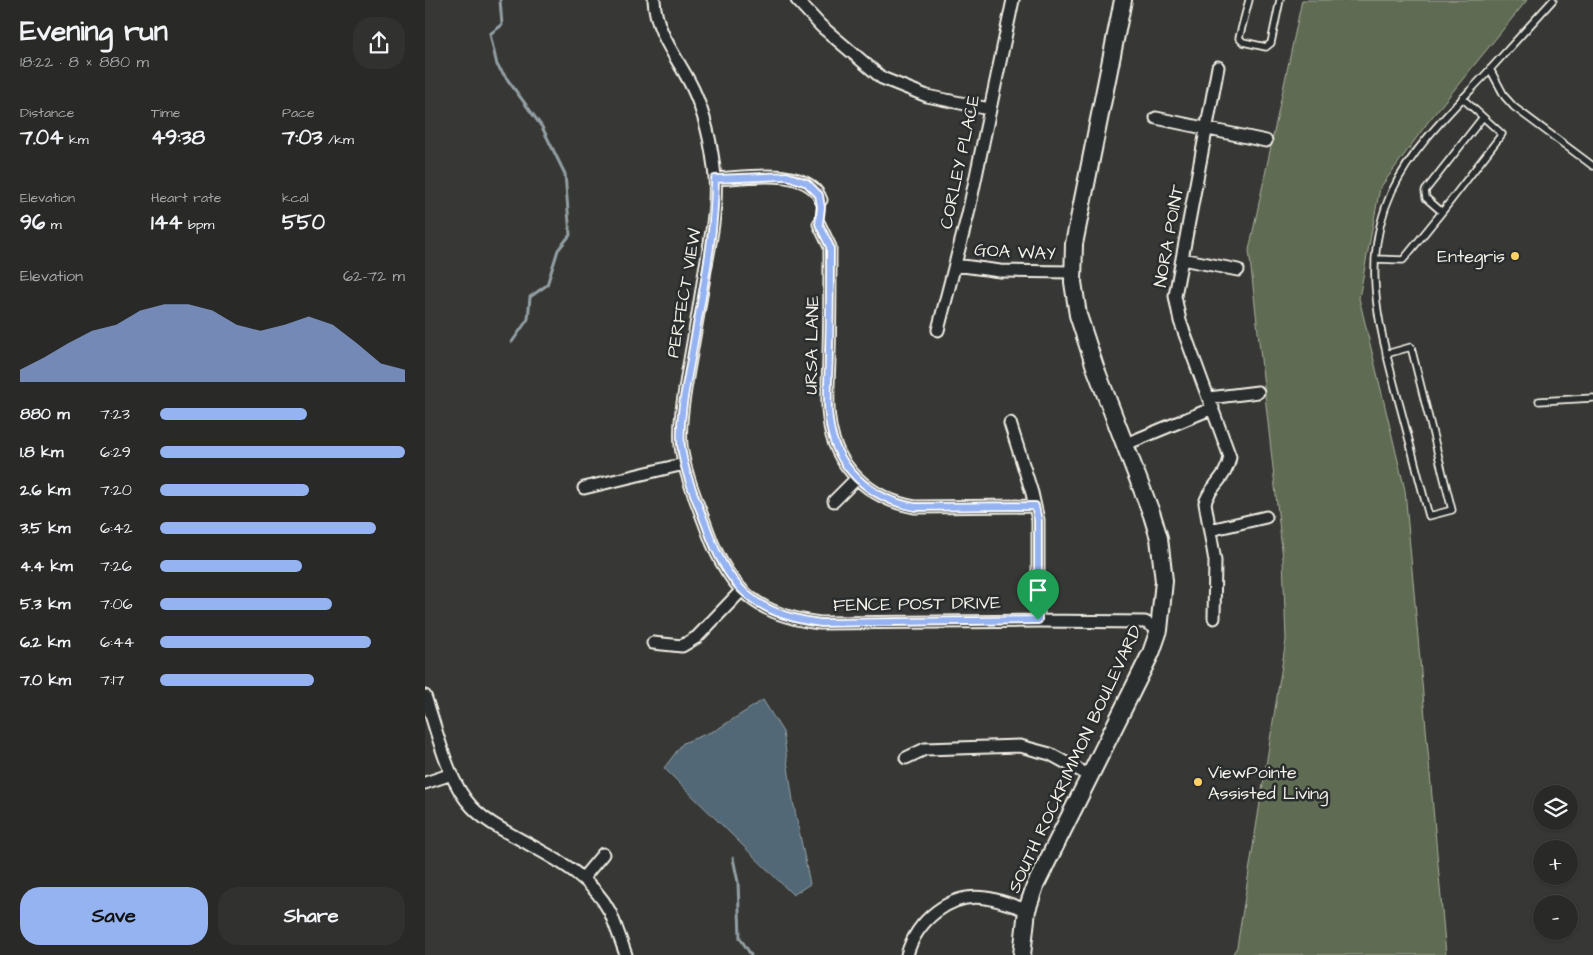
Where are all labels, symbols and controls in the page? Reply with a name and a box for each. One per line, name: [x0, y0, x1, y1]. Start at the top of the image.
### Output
text: Evening run: [20, 12, 168, 51]
button: share: [353, 17, 405, 69]
text: 18:22 · 8 × 880 m: [20, 51, 149, 73]
street label: CORLEY PLACE: [934, 92, 986, 231]
text: Distance: [20, 103, 74, 123]
text: Time: [151, 103, 180, 123]
text: Pace: [282, 103, 314, 123]
text: 7.04: [20, 123, 63, 152]
text: 49:38: [151, 123, 205, 152]
text: 7:03: [282, 123, 322, 152]
text: km: [63, 130, 89, 150]
text: /km: [322, 130, 354, 150]
street label: NORA POINT: [1148, 182, 1190, 289]
text: Elevation: [20, 188, 75, 208]
text: Heart rate: [151, 188, 221, 208]
text: kcal: [282, 188, 309, 208]
text: 96: [20, 208, 45, 237]
text: 144: [151, 208, 182, 237]
text: 550: [282, 208, 325, 237]
text: m: [45, 215, 62, 235]
text: bpm: [182, 215, 214, 235]
street label: PERFECT VIEW: [660, 226, 708, 360]
street label: GOA WAY: [974, 237, 1057, 267]
place label: Entegris: [1437, 244, 1505, 270]
marker: Entegris: [1509, 250, 1521, 262]
text: Elevation: [20, 265, 83, 287]
text: 62–72 m: [343, 265, 405, 287]
street label: URSA LANE: [799, 295, 825, 395]
text: 880 m: [20, 403, 70, 425]
text: 7:23: [100, 403, 130, 425]
text: 1.8 km: [20, 441, 63, 463]
text: 6:29: [100, 441, 131, 463]
text: 2.6 km: [20, 479, 70, 501]
text: 7:20: [100, 479, 132, 501]
text: 3.5 km: [20, 517, 70, 539]
text: 6:42: [100, 517, 133, 539]
text: 4.4 km: [20, 555, 73, 577]
text: 7:26: [100, 555, 132, 577]
pin: [1017, 569, 1059, 620]
icon: arrive: [1024, 576, 1052, 604]
street label: FENCE POST DRIVE: [833, 590, 1001, 618]
text: 5.3 km: [20, 593, 70, 615]
text: 7:06: [100, 593, 133, 615]
street label: SOUTH ROCKRIMMON BOULEVARD: [1002, 621, 1148, 897]
text: 6.2 km: [20, 631, 70, 653]
text: 6:44: [100, 631, 134, 653]
text: 7.0 km: [20, 669, 71, 691]
text: 7:17: [100, 669, 124, 691]
place label: ViewPointe Assisted Living: [1208, 760, 1328, 807]
marker: ViewPointe Assisted Living: [1192, 776, 1204, 788]
map controls: [1533, 785, 1578, 940]
button: layers: [1533, 785, 1578, 830]
button: +: [1533, 840, 1578, 885]
button: Save: [20, 887, 208, 945]
button: Share: [218, 887, 405, 945]
button: −: [1533, 895, 1578, 940]

